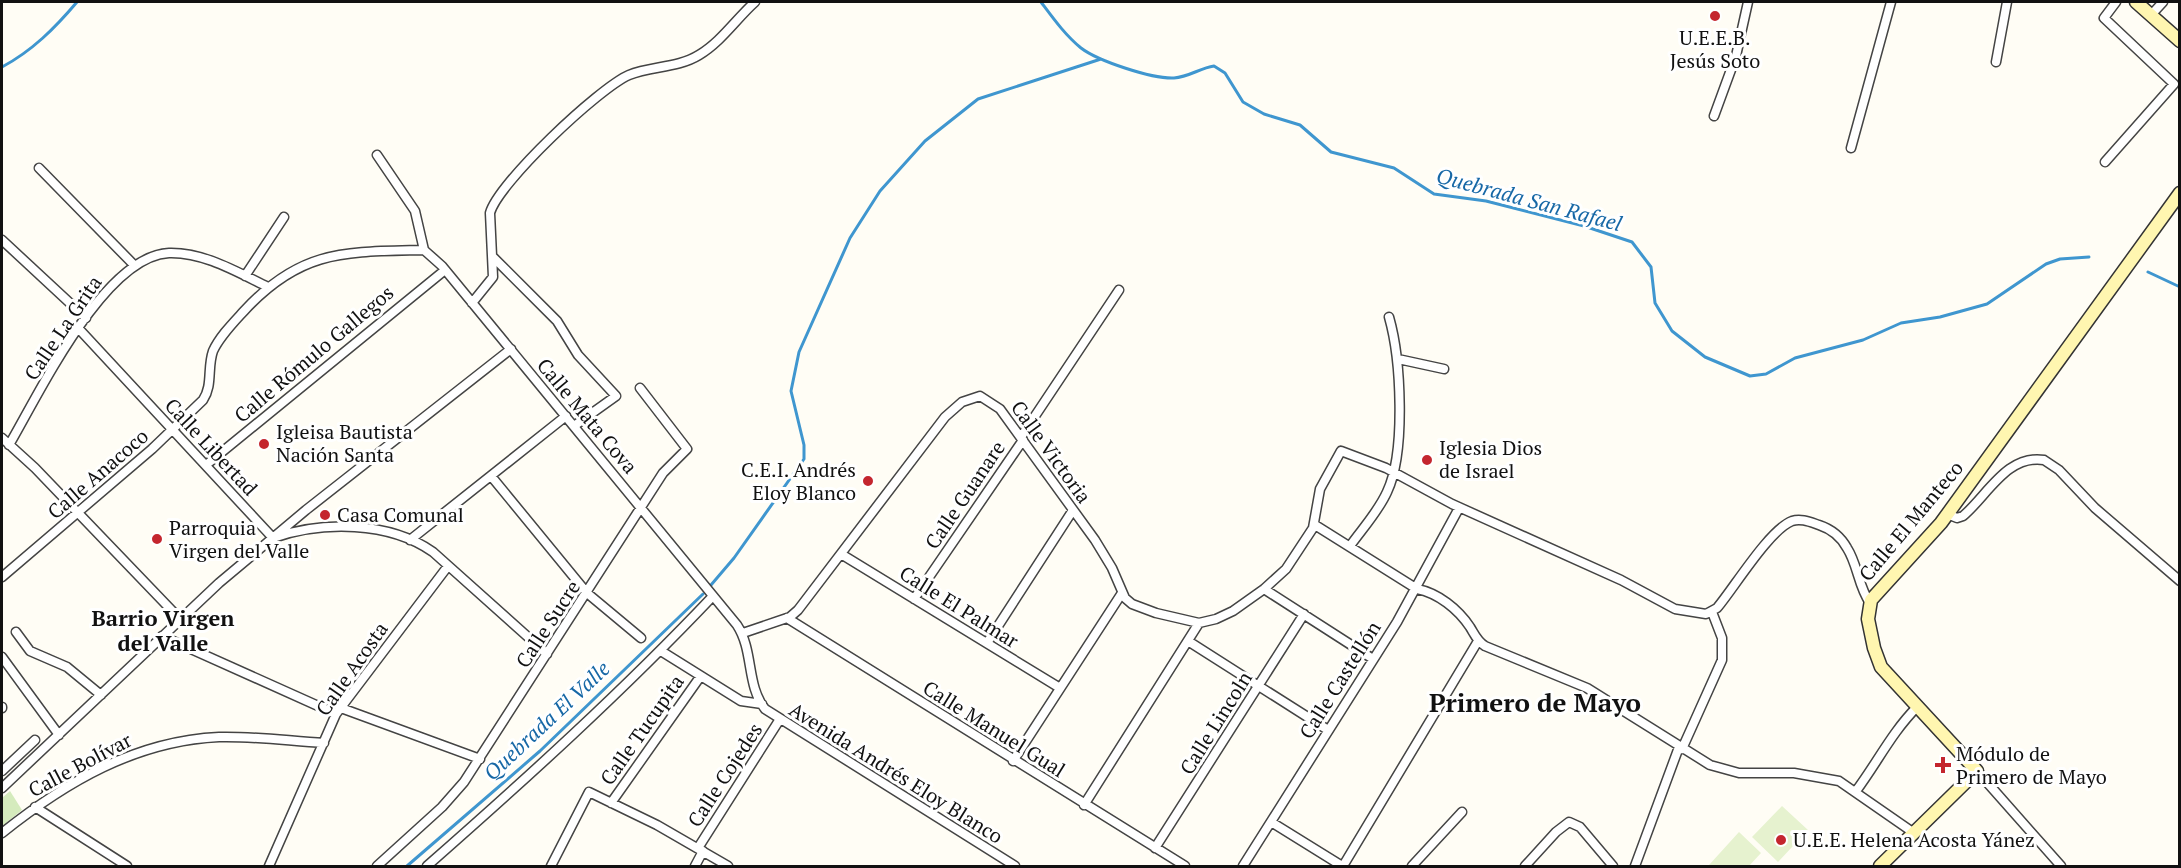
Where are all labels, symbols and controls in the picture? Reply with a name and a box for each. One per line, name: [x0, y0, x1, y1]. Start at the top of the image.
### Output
marker: U.E.E.B. Jesús Soto: [1708, 9, 1722, 23]
place label: U.E.E.B. Jesús Soto: [1670, 24, 1760, 74]
water label: Quebrada San Rafael: [1433, 161, 1625, 237]
street label: Calle La Grita: [18, 270, 108, 385]
street label: Calle Rómulo Gallegos: [228, 279, 399, 428]
street label: Calle Mata Cova: [531, 352, 644, 479]
street label: Calle Libertad: [159, 392, 264, 501]
street label: Calle Victoria: [1005, 395, 1098, 508]
place label: Igleisa Bautista Nación Santa: [276, 418, 413, 468]
street label: Calle Anacoco: [42, 422, 154, 525]
place label: Iglesia Dios de Israel: [1439, 434, 1542, 484]
street label: Calle Guanare: [918, 435, 1011, 554]
marker: Igleisa Bautista Nación Santa: [257, 437, 271, 451]
marker: Iglesia Dios de Israel: [1420, 453, 1434, 467]
street label: Calle El Manteco: [1852, 455, 1969, 587]
place label: C.E.I. Andrés Eloy Blanco: [741, 456, 856, 506]
marker: C.E.I. Andrés Eloy Blanco: [861, 474, 875, 488]
place label: Casa Comunal: [337, 501, 464, 528]
marker: Casa Comunal: [318, 508, 332, 522]
place label: Parroquia Virgen del Valle: [169, 514, 309, 564]
marker: Parroquia Virgen del Valle: [150, 532, 164, 546]
street label: Calle El Palmar: [895, 559, 1024, 654]
street label: Calle Sucre: [509, 575, 586, 673]
district label: Barrio Virgen del Valle: [92, 603, 234, 657]
street label: Calle Acosta: [309, 616, 394, 721]
street label: Calle Castellón: [1293, 616, 1387, 744]
water label: Quebrada El Valle: [477, 654, 616, 786]
street label: Calle Lincoln: [1173, 666, 1258, 779]
street label: Calle Tucupita: [594, 669, 690, 790]
street label: Calle Manuel Gual: [918, 674, 1071, 783]
district label: Primero de Mayo: [1429, 685, 1641, 719]
street label: Avenida Andrés Eloy Blanco: [784, 696, 1008, 850]
street label: Calle Cojedes: [681, 717, 768, 832]
street label: Calle Bolívar: [23, 726, 136, 803]
place label: Módulo de Primero de Mayo: [1956, 740, 2107, 790]
marker: Módulo de Primero de Mayo: [1934, 756, 1952, 774]
place label: U.E.E. Helena Acosta Yánez: [1793, 826, 2035, 853]
marker: U.E.E. Helena Acosta Yánez: [1774, 833, 1788, 847]

